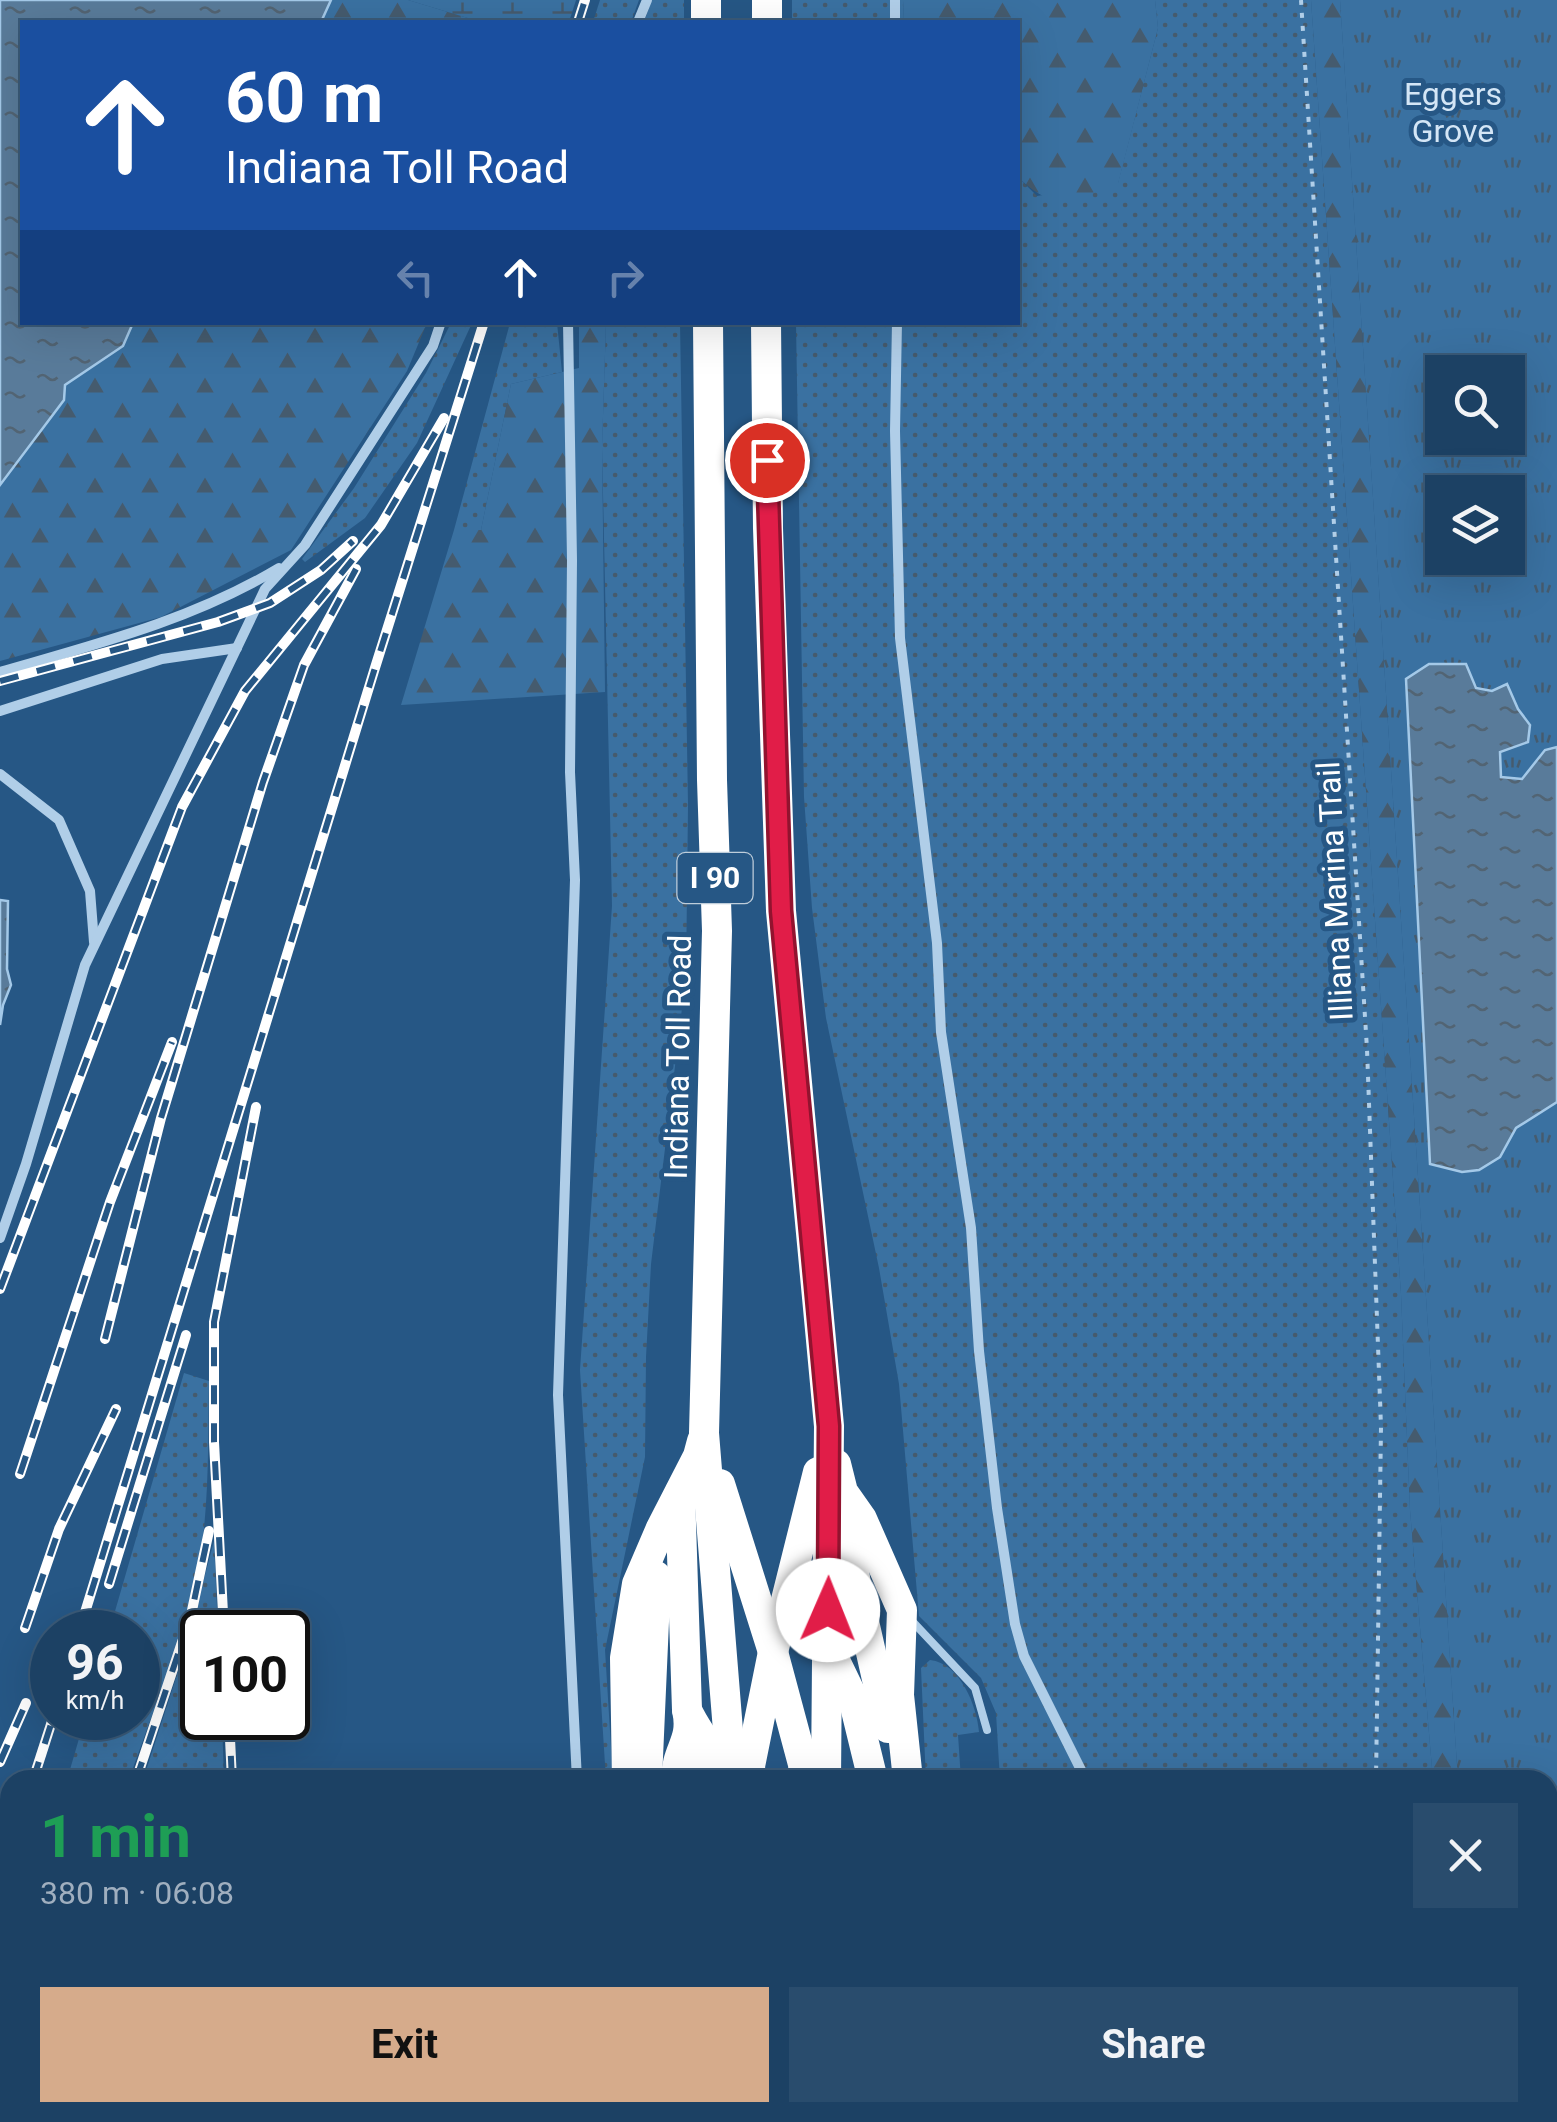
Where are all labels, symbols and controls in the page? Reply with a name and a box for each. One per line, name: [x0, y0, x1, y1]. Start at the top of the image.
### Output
text: 60 m: [225, 57, 383, 139]
icon: ahead: [60, 60, 190, 190]
park label: Eggers Grove: [1404, 75, 1502, 150]
text: Indiana Toll Road: [225, 141, 569, 194]
icon: left: [388, 250, 443, 305]
icon: ahead: [493, 250, 548, 305]
icon: right: [598, 250, 653, 305]
map controls: [1425, 355, 1525, 575]
button: search: [1425, 355, 1525, 455]
pin: [725, 418, 810, 503]
icon: arrive: [740, 433, 795, 488]
button: layers: [1425, 475, 1525, 575]
street label: Illiana Marina Trail: [1309, 760, 1361, 1022]
road number: I 90: [678, 853, 752, 903]
street label: Indiana Toll Road: [657, 934, 699, 1180]
position arrow: [776, 1558, 880, 1662]
speed limit sign: 100: [180, 1610, 310, 1740]
text: 96: [66, 1634, 124, 1692]
text: km/h: [66, 1686, 124, 1715]
text: 1 min: [40, 1801, 191, 1872]
button: close: [1413, 1803, 1518, 1908]
text: 380 m · 06:08: [40, 1874, 234, 1912]
button: Exit: [40, 1987, 769, 2102]
button: Share: [789, 1987, 1518, 2102]

